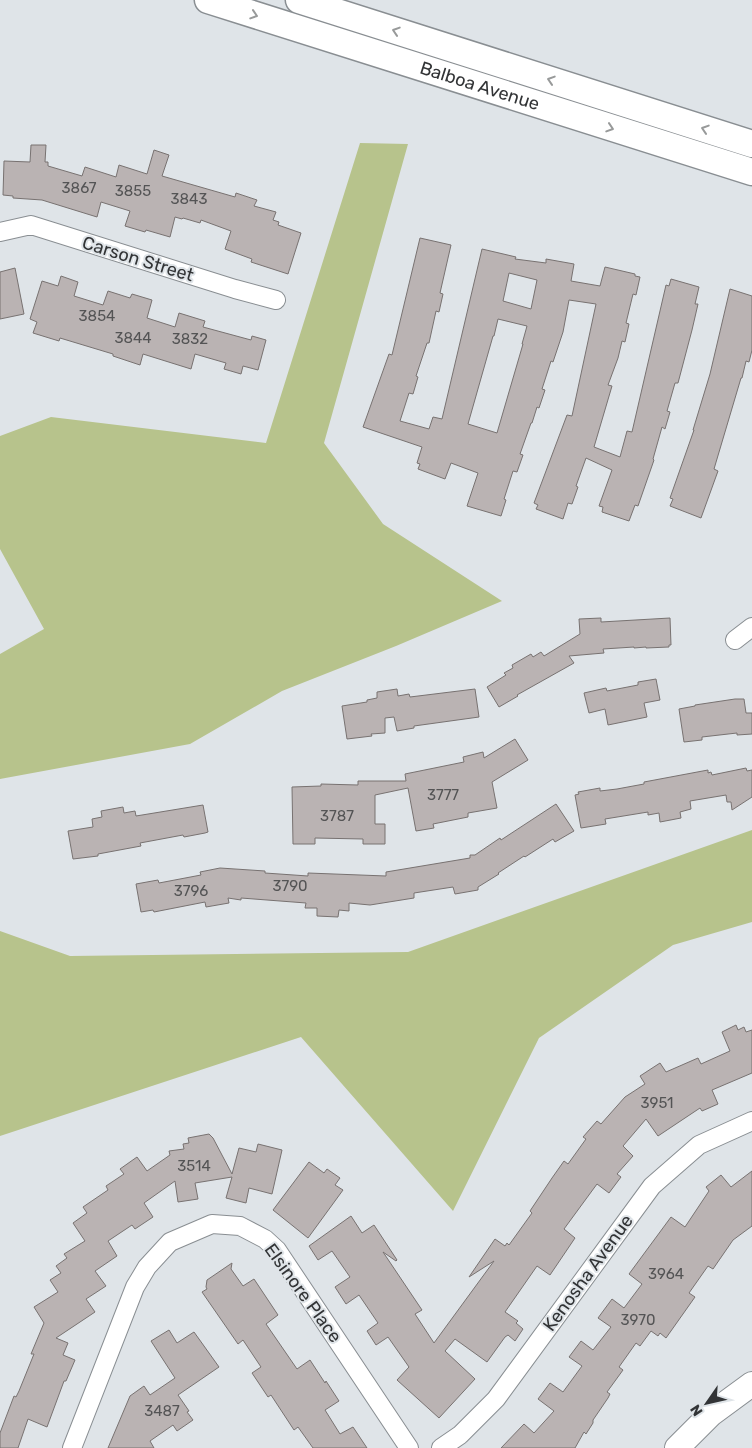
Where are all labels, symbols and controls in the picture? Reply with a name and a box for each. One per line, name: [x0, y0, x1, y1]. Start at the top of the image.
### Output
one-way arrow: [250, 9, 258, 19]
one-way arrow: [392, 27, 400, 37]
street label: Balboa Avenue: [417, 57, 542, 115]
one-way arrow: [547, 76, 555, 86]
one-way arrow: [606, 122, 614, 132]
one-way arrow: [702, 125, 710, 135]
house number: 3867: [62, 179, 97, 197]
house number: 3855: [115, 182, 151, 200]
house number: 3843: [171, 190, 207, 208]
street label: Carson Street: [79, 232, 197, 286]
house number: 3854: [79, 307, 115, 325]
house number: 3844: [114, 329, 152, 347]
house number: 3832: [172, 330, 208, 348]
house number: 3777: [427, 786, 459, 804]
house number: 3787: [320, 807, 354, 825]
house number: 3790: [272, 877, 308, 895]
house number: 3796: [174, 882, 208, 900]
house number: 3951: [640, 1094, 674, 1112]
house number: 3514: [177, 1157, 211, 1175]
street label: Kenosha Avenue: [538, 1210, 638, 1336]
street label: Elsinore Place: [260, 1239, 346, 1347]
house number: 3964: [648, 1265, 684, 1283]
house number: 3970: [620, 1311, 656, 1329]
north arrow: [682, 1378, 732, 1428]
text: N: [687, 1401, 707, 1419]
house number: 3487: [144, 1402, 180, 1420]

